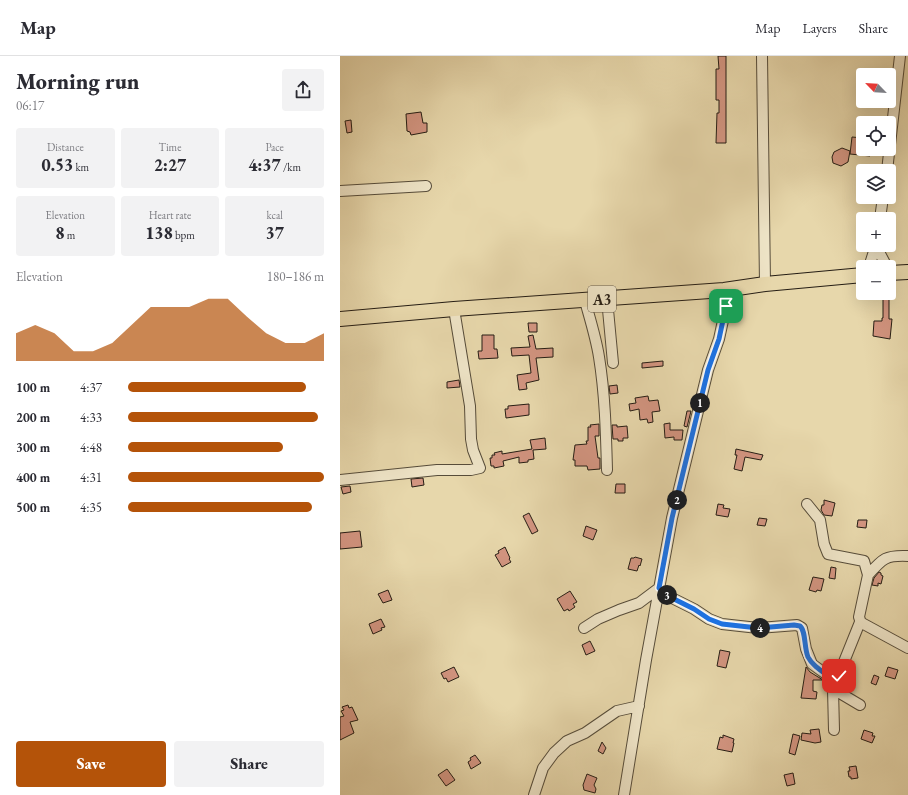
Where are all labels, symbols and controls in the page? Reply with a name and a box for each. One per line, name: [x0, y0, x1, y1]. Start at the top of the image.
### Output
text: Map: [20, 15, 56, 40]
text: Map: [755, 19, 780, 37]
text: Layers: [802, 19, 837, 37]
text: Share: [859, 19, 888, 37]
text: Morning run: [16, 67, 140, 96]
north arrow: [856, 68, 896, 108]
map controls: [856, 68, 896, 300]
button: share: [282, 69, 324, 111]
text: 06:17: [16, 97, 44, 114]
button: locate: [856, 116, 896, 156]
text: Distance: [47, 140, 84, 154]
text: Time: [159, 140, 181, 154]
text: Pace: [265, 140, 284, 154]
text: 0.53: [41, 154, 73, 176]
text: 2:27: [154, 154, 186, 176]
text: 4:37: [248, 154, 281, 176]
text: km: [73, 160, 89, 174]
text: /km: [281, 160, 301, 174]
button: layers: [856, 164, 896, 204]
text: Elevation: [46, 208, 85, 222]
text: Heart rate: [149, 208, 191, 222]
text: kcal: [266, 208, 283, 222]
button: +: [856, 212, 896, 252]
text: 8: [55, 222, 65, 244]
text: 138: [145, 222, 173, 244]
text: 37: [265, 222, 284, 244]
text: m: [65, 228, 75, 242]
text: bpm: [173, 228, 195, 242]
button: −: [856, 260, 896, 300]
text: Elevation: [16, 268, 63, 285]
text: 180–186 m: [267, 268, 324, 285]
road number: A3: [588, 286, 616, 312]
pin: [709, 289, 743, 323]
icon: arrive: [715, 295, 737, 317]
text: 100 m: [16, 379, 50, 396]
text: 4:37: [80, 379, 102, 396]
pin: 1: [690, 393, 710, 413]
text: 1: [697, 396, 703, 410]
text: 200 m: [16, 409, 50, 426]
text: 4:33: [80, 409, 102, 426]
text: 300 m: [16, 439, 50, 456]
text: 4:48: [80, 439, 102, 456]
text: 400 m: [16, 469, 50, 486]
text: 4:31: [80, 469, 102, 486]
pin: 2: [667, 490, 687, 510]
text: 2: [674, 493, 680, 507]
text: 500 m: [16, 499, 50, 516]
text: 4:35: [80, 499, 102, 516]
pin: 3: [657, 585, 677, 605]
text: 3: [664, 588, 670, 602]
pin: 4: [750, 618, 770, 638]
text: 4: [757, 621, 763, 635]
pin: [822, 659, 856, 693]
icon: check: [828, 665, 850, 687]
button: Save: [16, 741, 166, 787]
button: Share: [174, 741, 324, 787]

